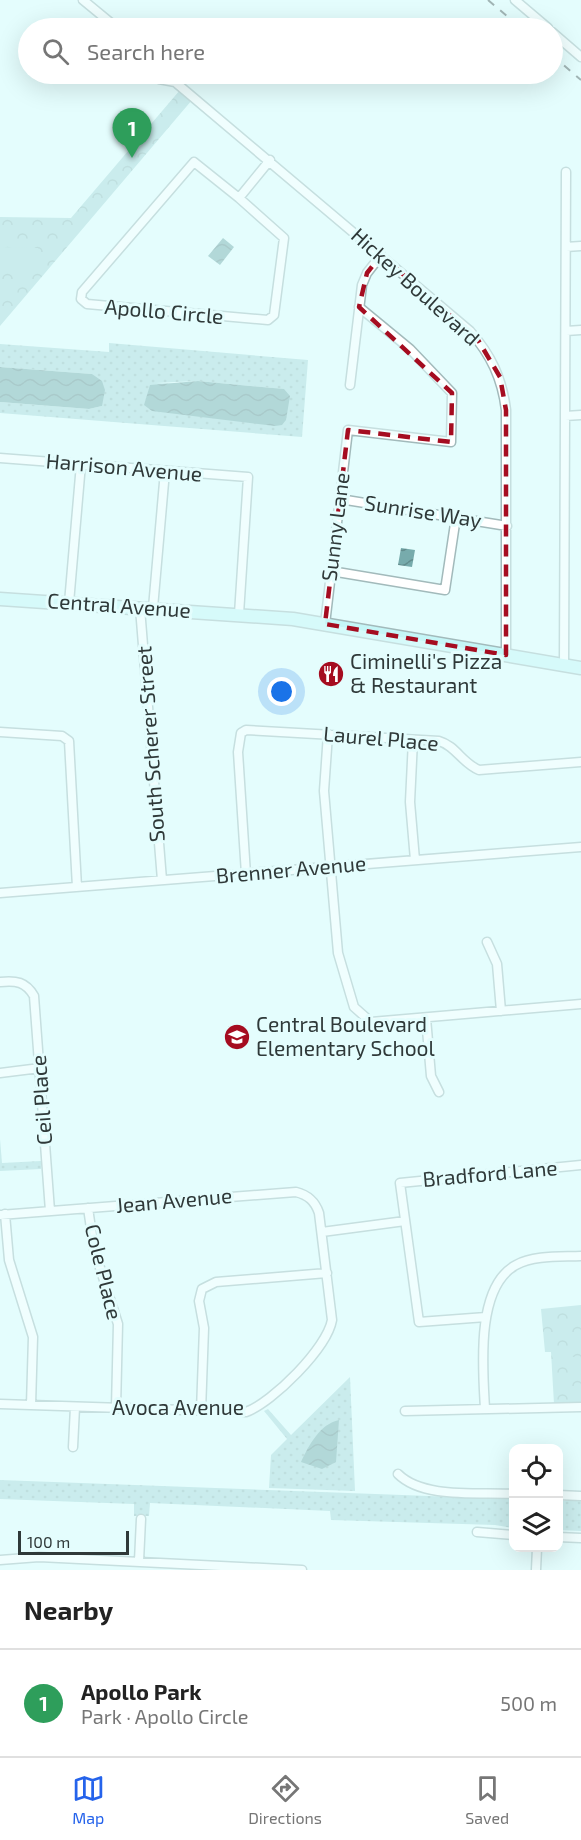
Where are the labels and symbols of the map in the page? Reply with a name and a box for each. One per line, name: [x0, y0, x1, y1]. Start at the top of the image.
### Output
pin: 1: [112, 108, 152, 158]
street label: Hickey Boulevard: [347, 222, 485, 350]
street label: Apollo Circle: [104, 293, 225, 328]
street label: Harrison Avenue: [45, 447, 203, 486]
street label: Sunny Lane: [315, 471, 354, 583]
street label: Sunrise Way: [363, 489, 484, 532]
street label: Central Avenue: [47, 587, 192, 622]
street label: South Scherer Street: [130, 645, 169, 843]
place label: Ciminelli's Pizza & Restaurant: [350, 648, 502, 697]
restaurant icon: Ciminelli's Pizza & Restaurant: [316, 659, 346, 689]
your location: [267, 677, 296, 706]
street label: Laurel Place: [322, 720, 440, 755]
street label: Brenner Avenue: [215, 849, 367, 888]
place label: Central Boulevard Elementary School: [256, 1011, 436, 1060]
school or university icon: Central Boulevard Elementary School: [222, 1022, 252, 1052]
street label: Ceil Place: [25, 1054, 56, 1146]
street label: Bradford Lane: [421, 1154, 558, 1191]
street label: Jean Avenue: [115, 1182, 233, 1217]
street label: Cole Place: [81, 1221, 128, 1322]
street label: Avoca Avenue: [112, 1394, 244, 1419]
scale bar: [18, 1528, 129, 1556]

